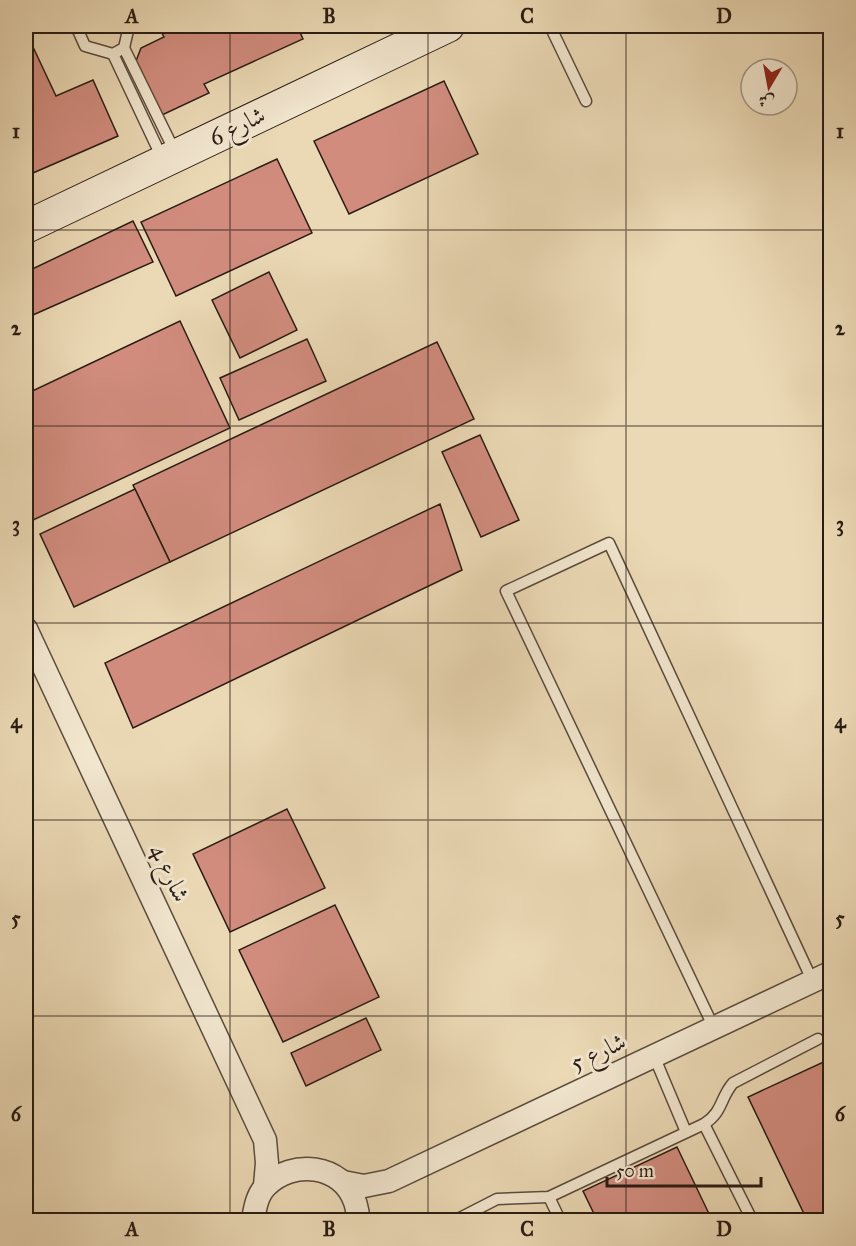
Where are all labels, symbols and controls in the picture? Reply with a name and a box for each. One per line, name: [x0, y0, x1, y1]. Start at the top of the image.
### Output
text: A: [123, 4, 139, 28]
text: B: [322, 4, 336, 28]
text: C: [520, 4, 534, 28]
text: D: [716, 4, 732, 28]
north arrow: [739, 57, 799, 117]
text: ش: [757, 91, 776, 112]
street label: شارع 6: [204, 100, 272, 157]
text: 1: [12, 119, 20, 143]
text: 1: [836, 119, 844, 143]
text: 2: [11, 316, 22, 340]
text: 2: [835, 316, 846, 340]
text: 3: [12, 512, 20, 537]
text: 3: [836, 512, 844, 537]
text: 4: [10, 709, 22, 734]
text: 4: [834, 709, 846, 734]
street label: شارع 4: [139, 839, 196, 909]
text: 5: [11, 906, 21, 930]
text: 5: [835, 906, 845, 930]
street label: شارع 5: [565, 1026, 633, 1082]
text: 6: [11, 1102, 23, 1126]
text: 6: [835, 1102, 847, 1126]
scale bar: [607, 1150, 762, 1188]
text: 50 m: [616, 1160, 654, 1182]
text: A: [123, 1217, 139, 1241]
text: B: [322, 1217, 336, 1241]
text: C: [520, 1217, 534, 1241]
text: D: [716, 1217, 732, 1241]

